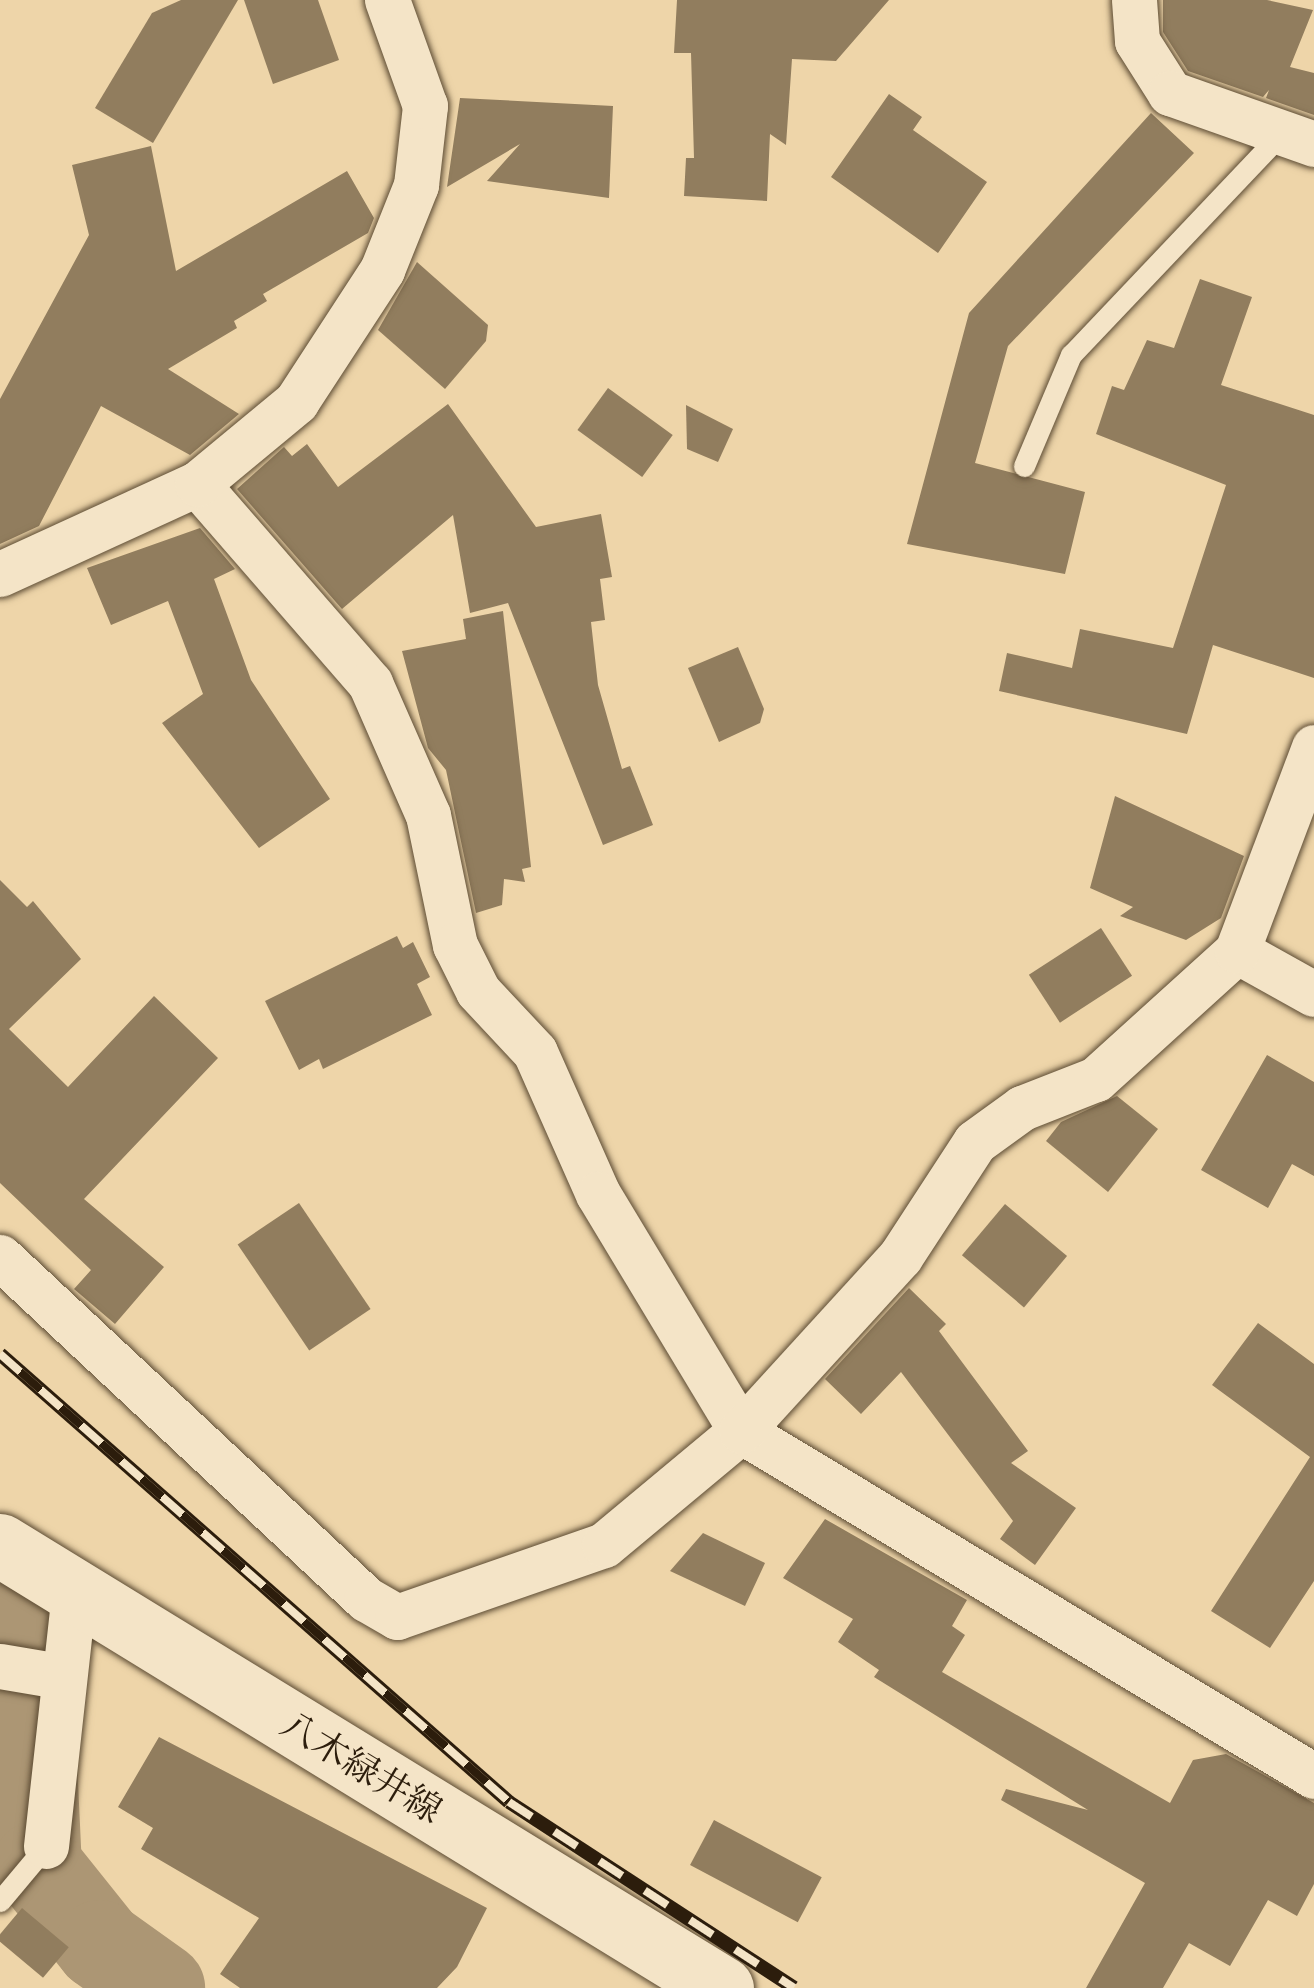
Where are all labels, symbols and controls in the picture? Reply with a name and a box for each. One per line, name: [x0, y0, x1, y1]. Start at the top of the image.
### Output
street label: 八木緑井線: [273, 1703, 449, 1833]

